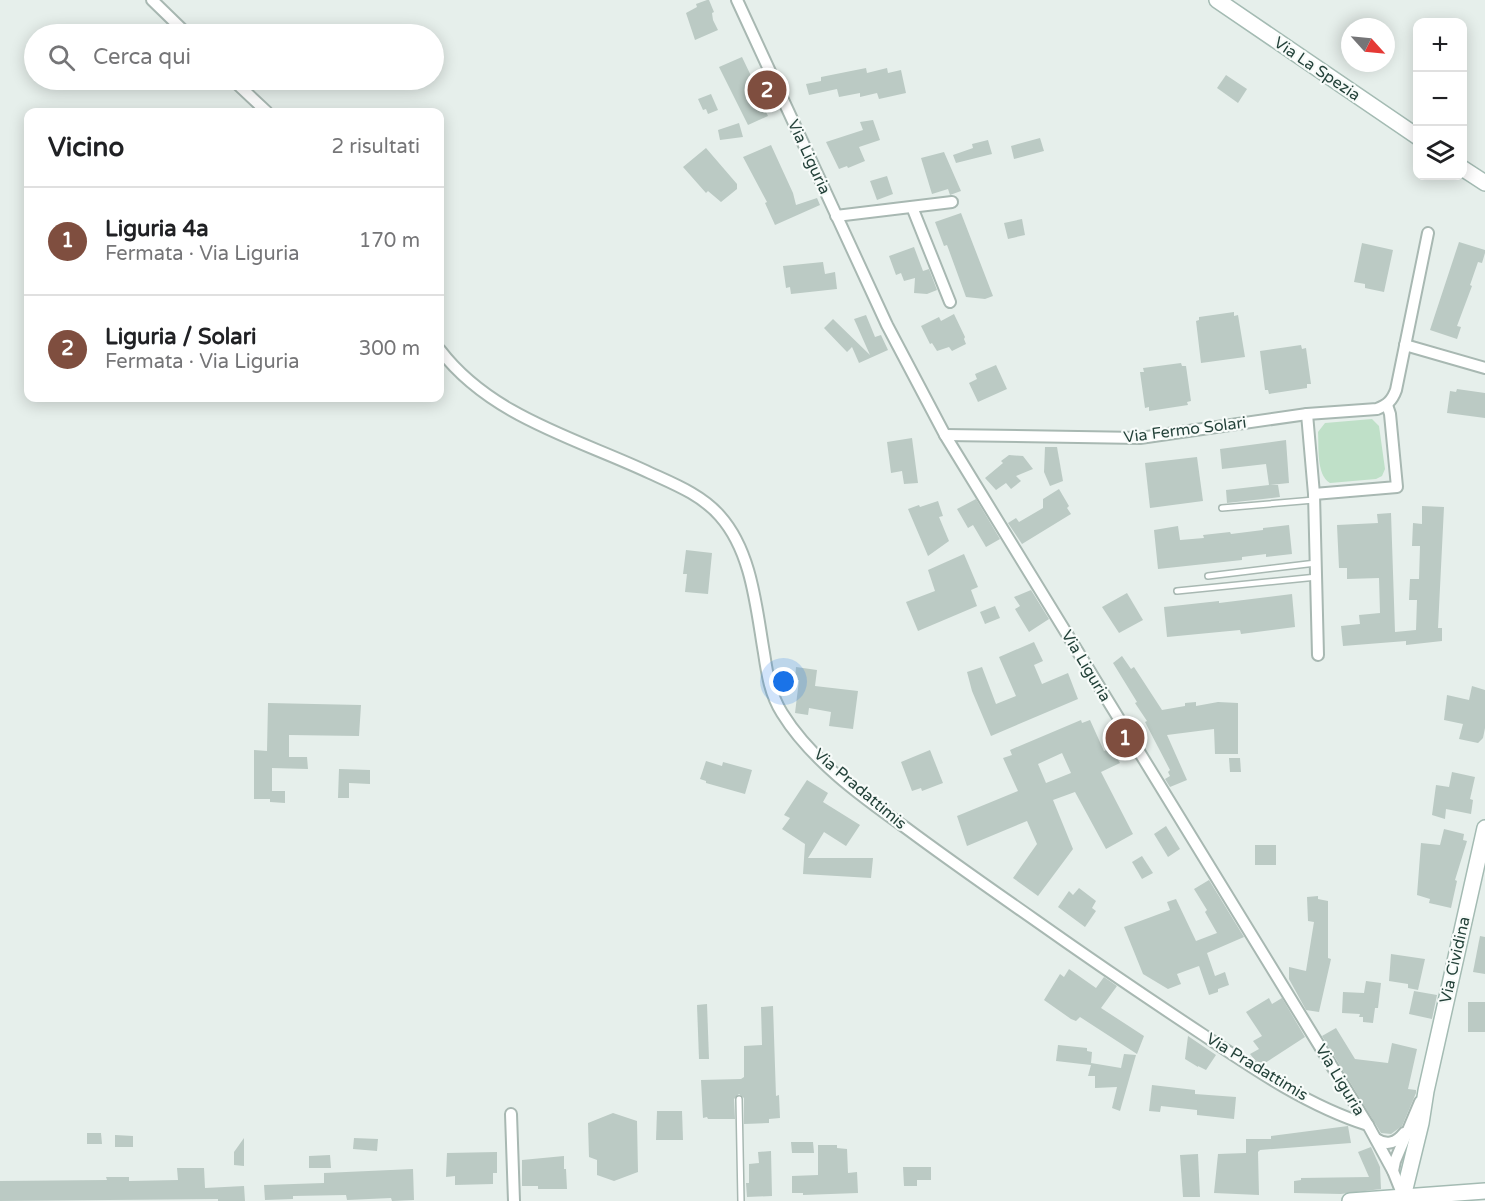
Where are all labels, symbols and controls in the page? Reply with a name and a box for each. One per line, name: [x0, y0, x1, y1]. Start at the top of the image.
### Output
north arrow: [1341, 18, 1395, 72]
map controls: [1413, 18, 1467, 180]
button: +: [1413, 18, 1467, 72]
search box: [24, 24, 444, 90]
street label: Via La Spezia: [1270, 33, 1364, 105]
icon: search: [45, 41, 78, 74]
text: Cerca qui: [93, 44, 191, 70]
pin: 2: [748, 68, 786, 112]
button: −: [1413, 72, 1467, 126]
street label: Via Liguria: [783, 116, 835, 198]
button: layers: [1413, 126, 1467, 180]
text: Vicino: [48, 132, 124, 163]
text: 2 risultati: [332, 135, 420, 159]
text: Liguria 4a: [105, 216, 209, 242]
text: 1: [61, 229, 74, 253]
text: 170 m: [359, 229, 420, 253]
text: Fermata · Via Liguria: [105, 242, 299, 266]
text: Liguria / Solari: [105, 324, 257, 350]
text: 2: [61, 337, 74, 361]
text: 300 m: [359, 337, 420, 361]
text: Fermata · Via Liguria: [105, 350, 299, 374]
street label: Via Fermo Solari: [1122, 413, 1248, 447]
street label: Via Liguria: [1057, 626, 1115, 706]
your location: [769, 667, 798, 696]
pin: 1: [1106, 716, 1144, 760]
street label: Via Pradattimis: [809, 744, 911, 834]
street label: Via Cividina: [1435, 915, 1475, 1005]
street label: Via Pradattimis: [1202, 1029, 1312, 1105]
street label: Via Liguria: [1311, 1040, 1369, 1120]

